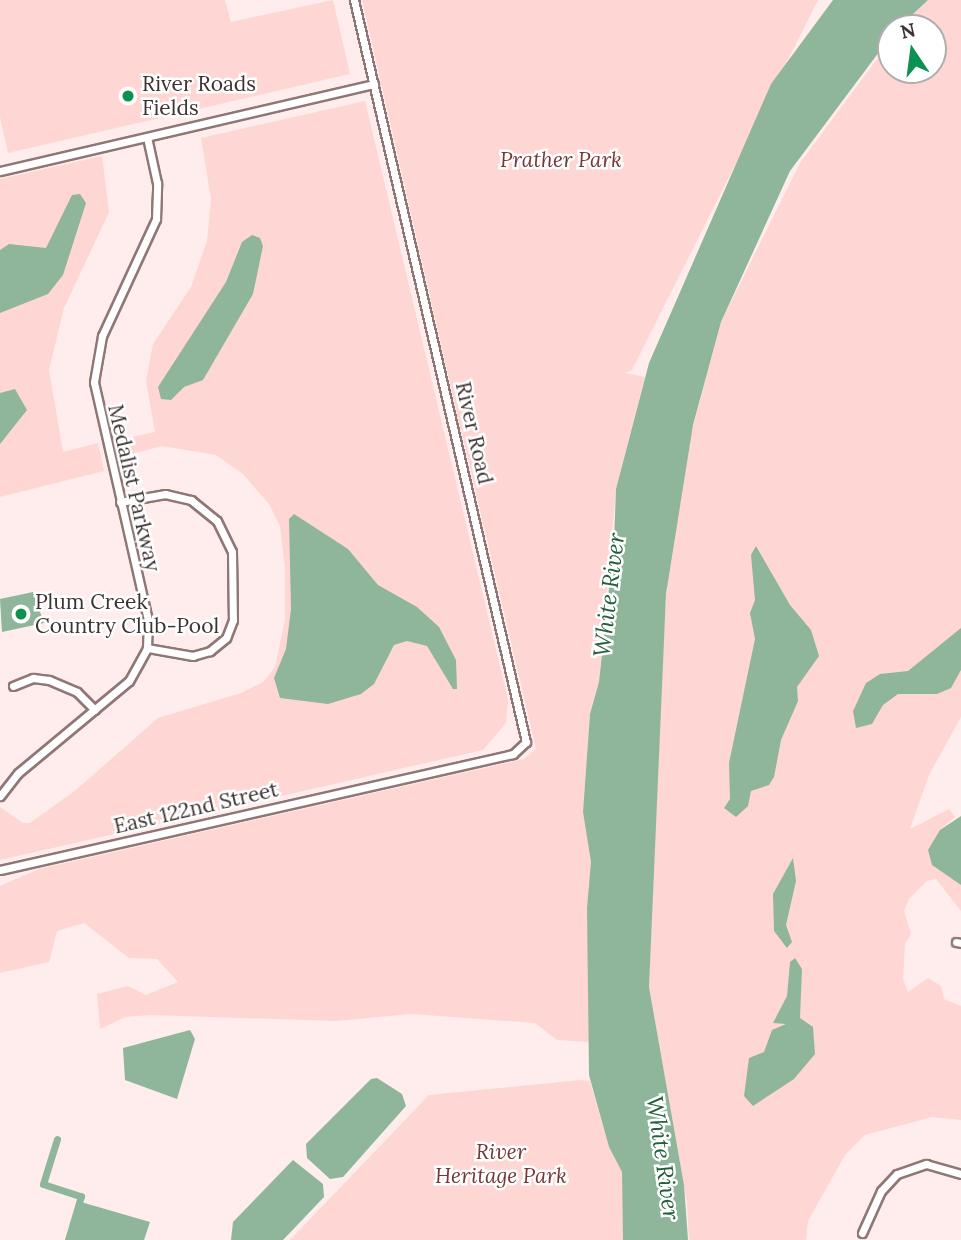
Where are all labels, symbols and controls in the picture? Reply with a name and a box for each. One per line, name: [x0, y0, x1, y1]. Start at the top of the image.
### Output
north arrow: [877, 14, 947, 84]
text: N: [898, 17, 918, 44]
place label: River Roads Fields: [142, 71, 256, 121]
marker: River Roads Fields: [120, 88, 136, 104]
park label: Prather Park: [500, 147, 622, 173]
street label: River Road: [450, 379, 498, 487]
street label: Medalist Parkway: [103, 402, 165, 574]
water label: White River: [588, 531, 630, 659]
place label: Plum Creek Country Club-Pool: [35, 589, 219, 639]
marker: Plum Creek Country Club-Pool: [13, 606, 29, 622]
street label: East 122nd Street: [111, 777, 281, 839]
water label: White River: [641, 1094, 685, 1222]
park label: River Heritage Park: [435, 1139, 567, 1189]

